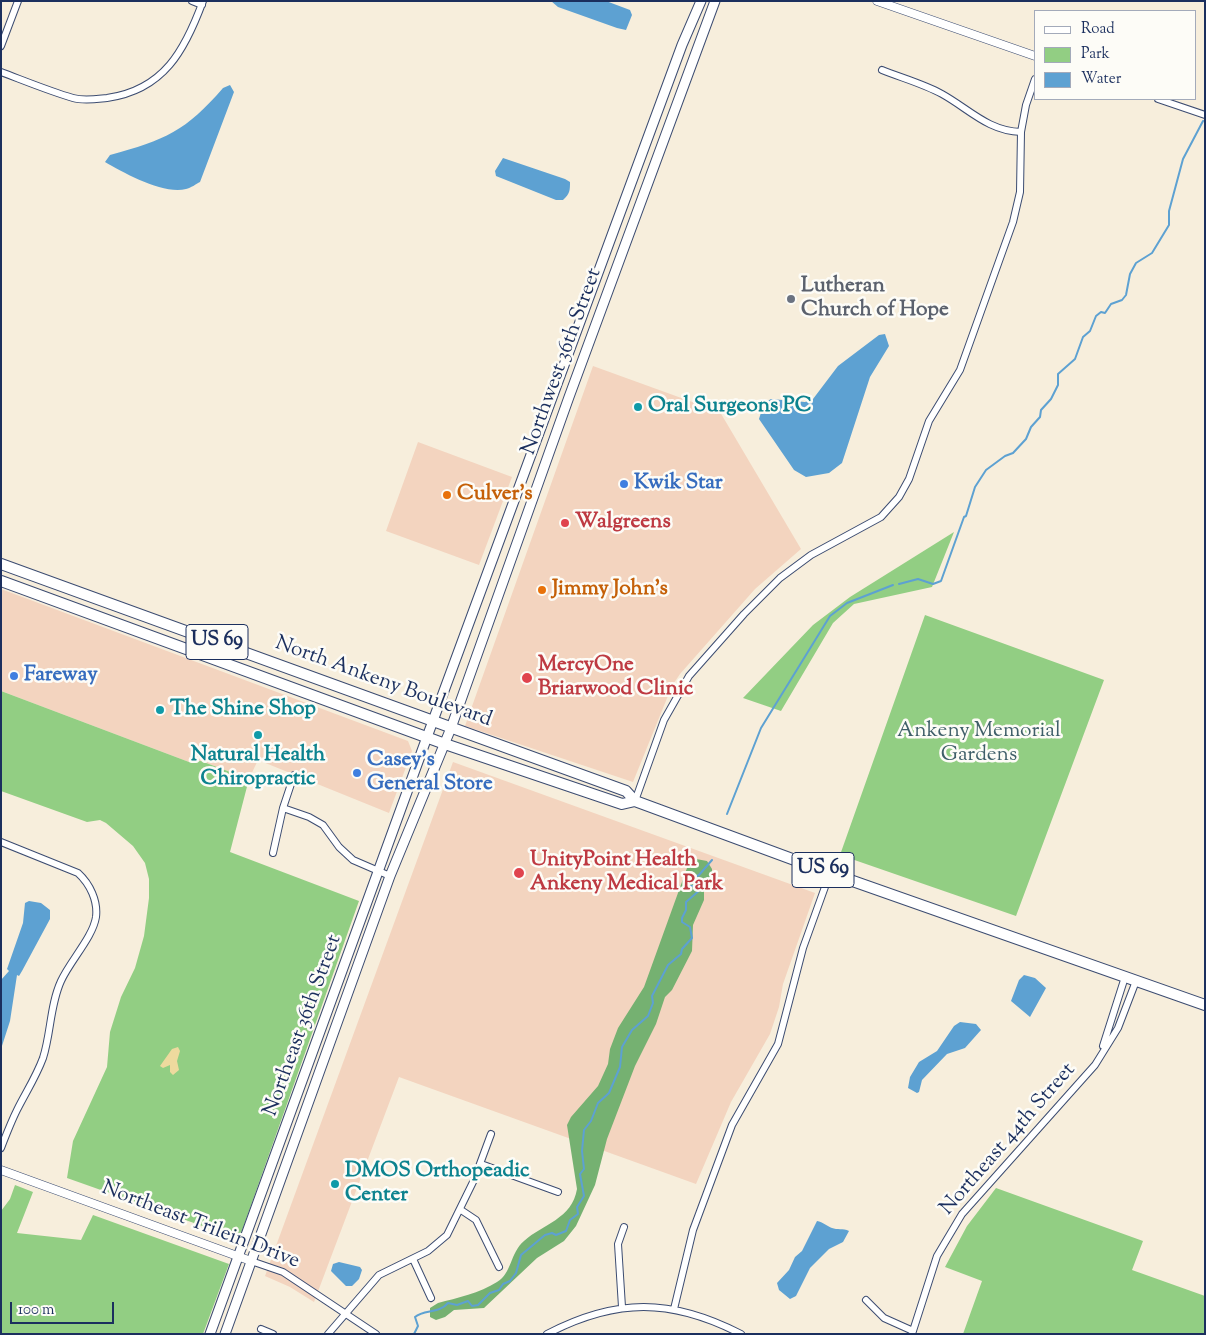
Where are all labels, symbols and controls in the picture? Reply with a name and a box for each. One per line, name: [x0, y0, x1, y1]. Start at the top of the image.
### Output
legend: [1034, 10, 1196, 100]
text: Road: [1081, 19, 1115, 40]
text: Park: [1081, 44, 1110, 65]
text: Water: [1081, 69, 1121, 90]
street label: Northwest 36th Street: [518, 265, 608, 459]
place label: Lutheran Church of Hope: [801, 274, 949, 324]
marker: Lutheran Church of Hope: [785, 293, 797, 305]
place label: Oral Surgeons PC: [648, 394, 812, 420]
marker: Oral Surgeons PC: [632, 401, 644, 413]
place label: Kwik Star: [634, 471, 723, 497]
marker: Kwik Star: [618, 478, 630, 490]
place label: Culver's: [457, 482, 533, 508]
marker: Culver's: [441, 489, 453, 501]
place label: Walgreens: [575, 510, 671, 536]
marker: Walgreens: [559, 517, 571, 529]
place label: Jimmy John's: [552, 577, 668, 603]
marker: Jimmy John's: [536, 584, 548, 596]
road number: US 69: [186, 624, 248, 660]
street label: North Ankeny Boulevard: [271, 632, 495, 734]
place label: MercyOne Briarwood Clinic: [538, 653, 693, 703]
place label: Fareway: [24, 663, 98, 689]
marker: Fareway: [8, 670, 20, 682]
marker: MercyOne Briarwood Clinic: [520, 671, 534, 685]
place label: The Shine Shop: [170, 697, 316, 723]
marker: The Shine Shop: [154, 704, 166, 716]
park label: Ankeny Memorial Gardens: [897, 719, 1061, 769]
marker: Natural Health Chiropractic: [252, 729, 264, 741]
place label: Natural Health Chiropractic: [191, 743, 325, 793]
place label: Casey's General Store: [367, 748, 493, 798]
marker: Casey's General Store: [351, 767, 363, 779]
place label: UnityPoint Health Ankeny Medical Park: [530, 848, 723, 898]
road number: US 69: [792, 852, 854, 888]
marker: UnityPoint Health Ankeny Medical Park: [512, 866, 526, 880]
street label: Northeast 36th Street: [259, 932, 349, 1120]
street label: Northeast 44th Street: [936, 1059, 1082, 1221]
place label: DMOS Orthopeadic Center: [345, 1159, 530, 1209]
street label: Northeast Trilein Drive: [97, 1177, 303, 1275]
marker: DMOS Orthopeadic Center: [329, 1178, 341, 1190]
scale bar: [12, 1292, 116, 1324]
text: 100 m: [18, 1300, 54, 1321]

